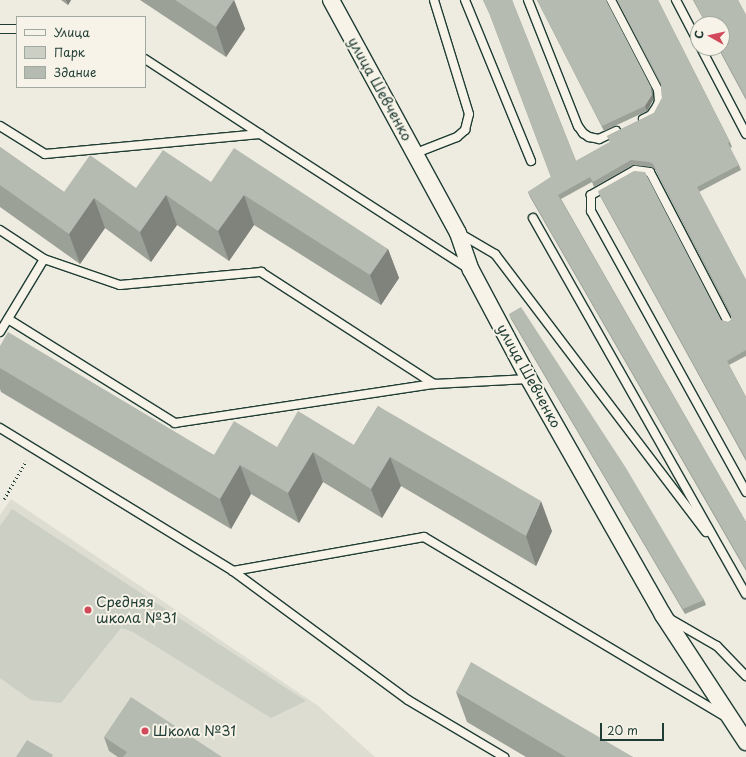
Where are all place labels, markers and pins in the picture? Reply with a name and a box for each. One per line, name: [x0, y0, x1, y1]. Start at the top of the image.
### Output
place label: Средняя школа №31: [96, 594, 177, 626]
marker: Средняя школа №31: [83, 605, 93, 615]
place label: Школа №31: [153, 723, 236, 739]
marker: Школа №31: [140, 726, 150, 736]

